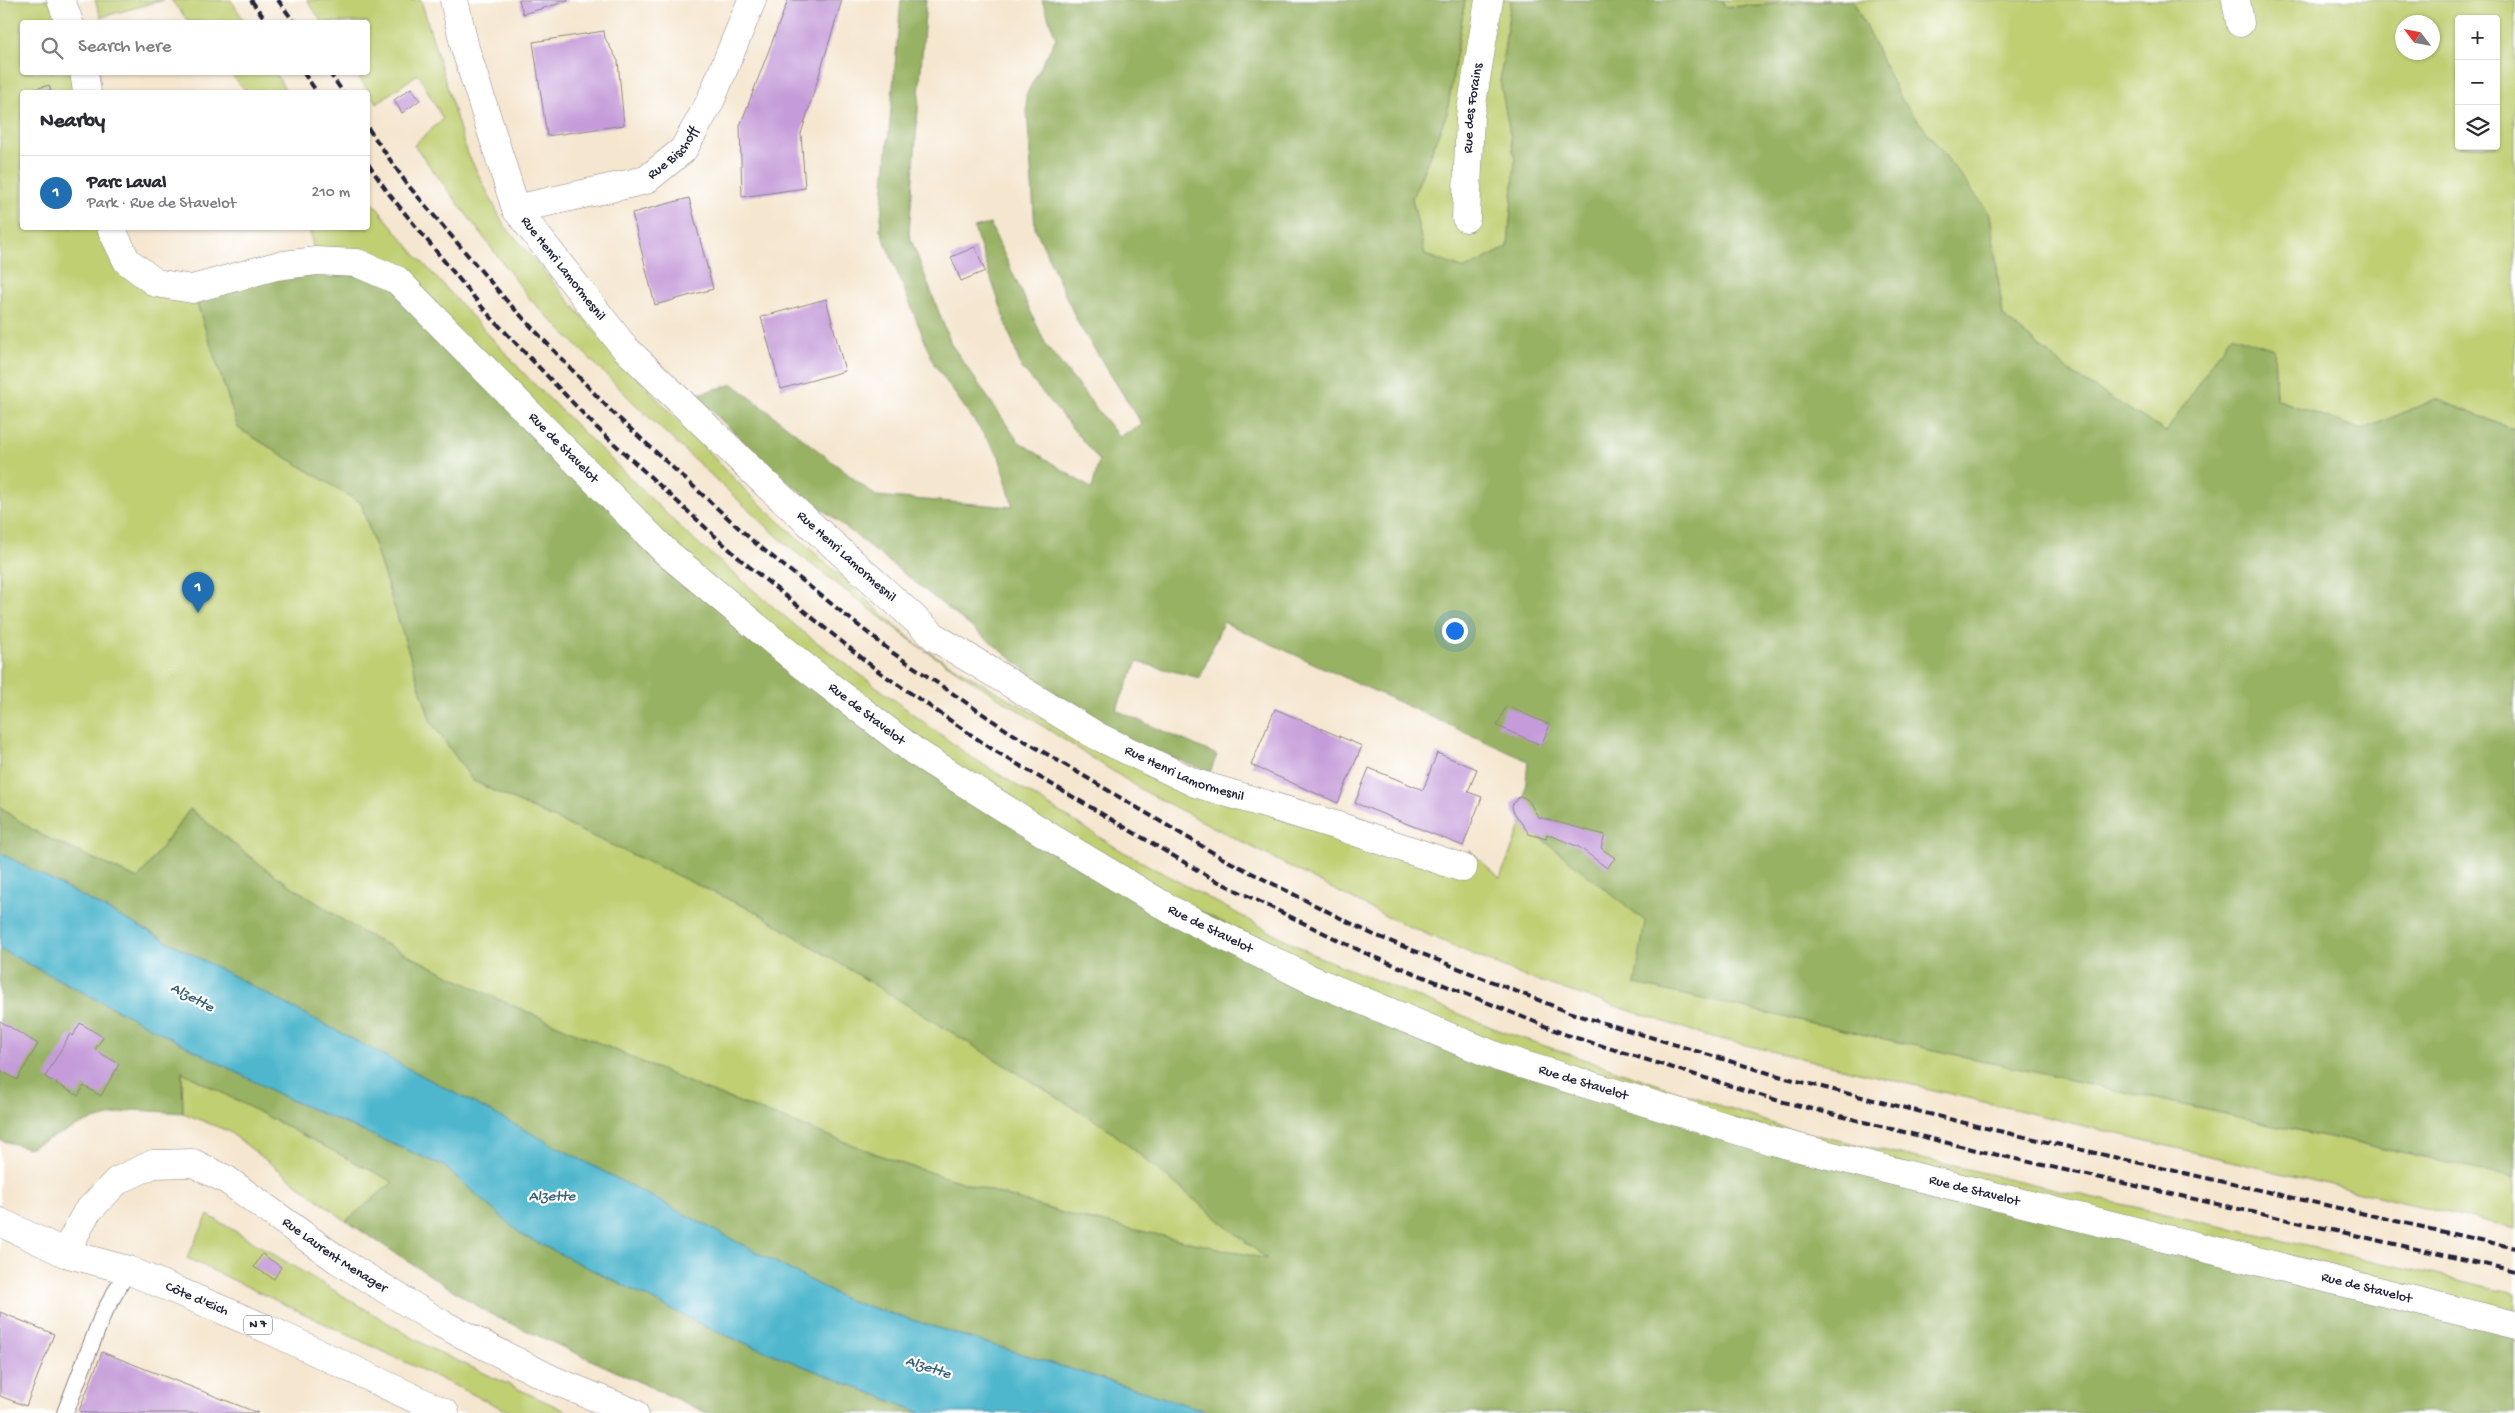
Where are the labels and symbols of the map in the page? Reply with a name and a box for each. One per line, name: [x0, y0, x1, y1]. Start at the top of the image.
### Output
north arrow: [2395, 15, 2440, 60]
street label: Rue des Forains: [1460, 61, 1487, 154]
street label: Rue Bischoff: [644, 122, 704, 184]
street label: Rue Henri Lamormesnil: [517, 213, 609, 324]
street label: Rue de Stavelot: [525, 409, 603, 488]
street label: Rue Henri Lamormesnil: [793, 507, 899, 606]
pin: 1: [182, 572, 214, 613]
your location: [1442, 618, 1468, 644]
street label: Rue de Stavelot: [825, 679, 909, 750]
street label: Rue Henri Lamormesnil: [1122, 742, 1246, 806]
street label: Rue de Stavelot: [1164, 901, 1257, 958]
water label: Alzette: [167, 979, 218, 1017]
street label: Rue de Stavelot: [1536, 1061, 1631, 1105]
street label: Rue de Stavelot: [1927, 1172, 2023, 1211]
water label: Alzette: [529, 1188, 577, 1206]
street label: Rue Laurent Menager: [279, 1214, 391, 1297]
street label: Rue de Stavelot: [2319, 1269, 2415, 1308]
street label: Côte d'Eich: [163, 1278, 231, 1320]
road number: N 7: [244, 1316, 272, 1334]
water label: Alzette: [903, 1352, 954, 1384]

